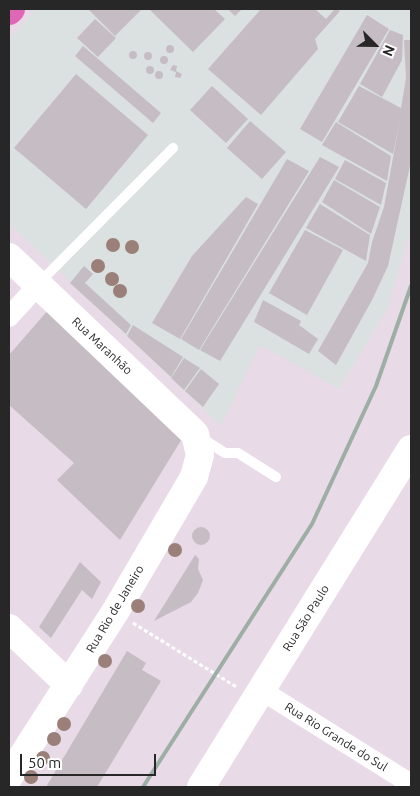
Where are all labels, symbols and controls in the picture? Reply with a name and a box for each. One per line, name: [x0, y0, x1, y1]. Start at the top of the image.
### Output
north arrow: [350, 20, 400, 70]
text: N: [379, 43, 398, 59]
street label: Rua Maranhão: [69, 314, 135, 378]
street label: Rua Rio de Janeiro: [83, 563, 147, 655]
street label: Rua São Paulo: [280, 582, 332, 654]
street label: Rua Rio Grande do Sul: [282, 700, 390, 774]
scale bar: [22, 744, 159, 776]
text: 50 m: [28, 754, 61, 771]

